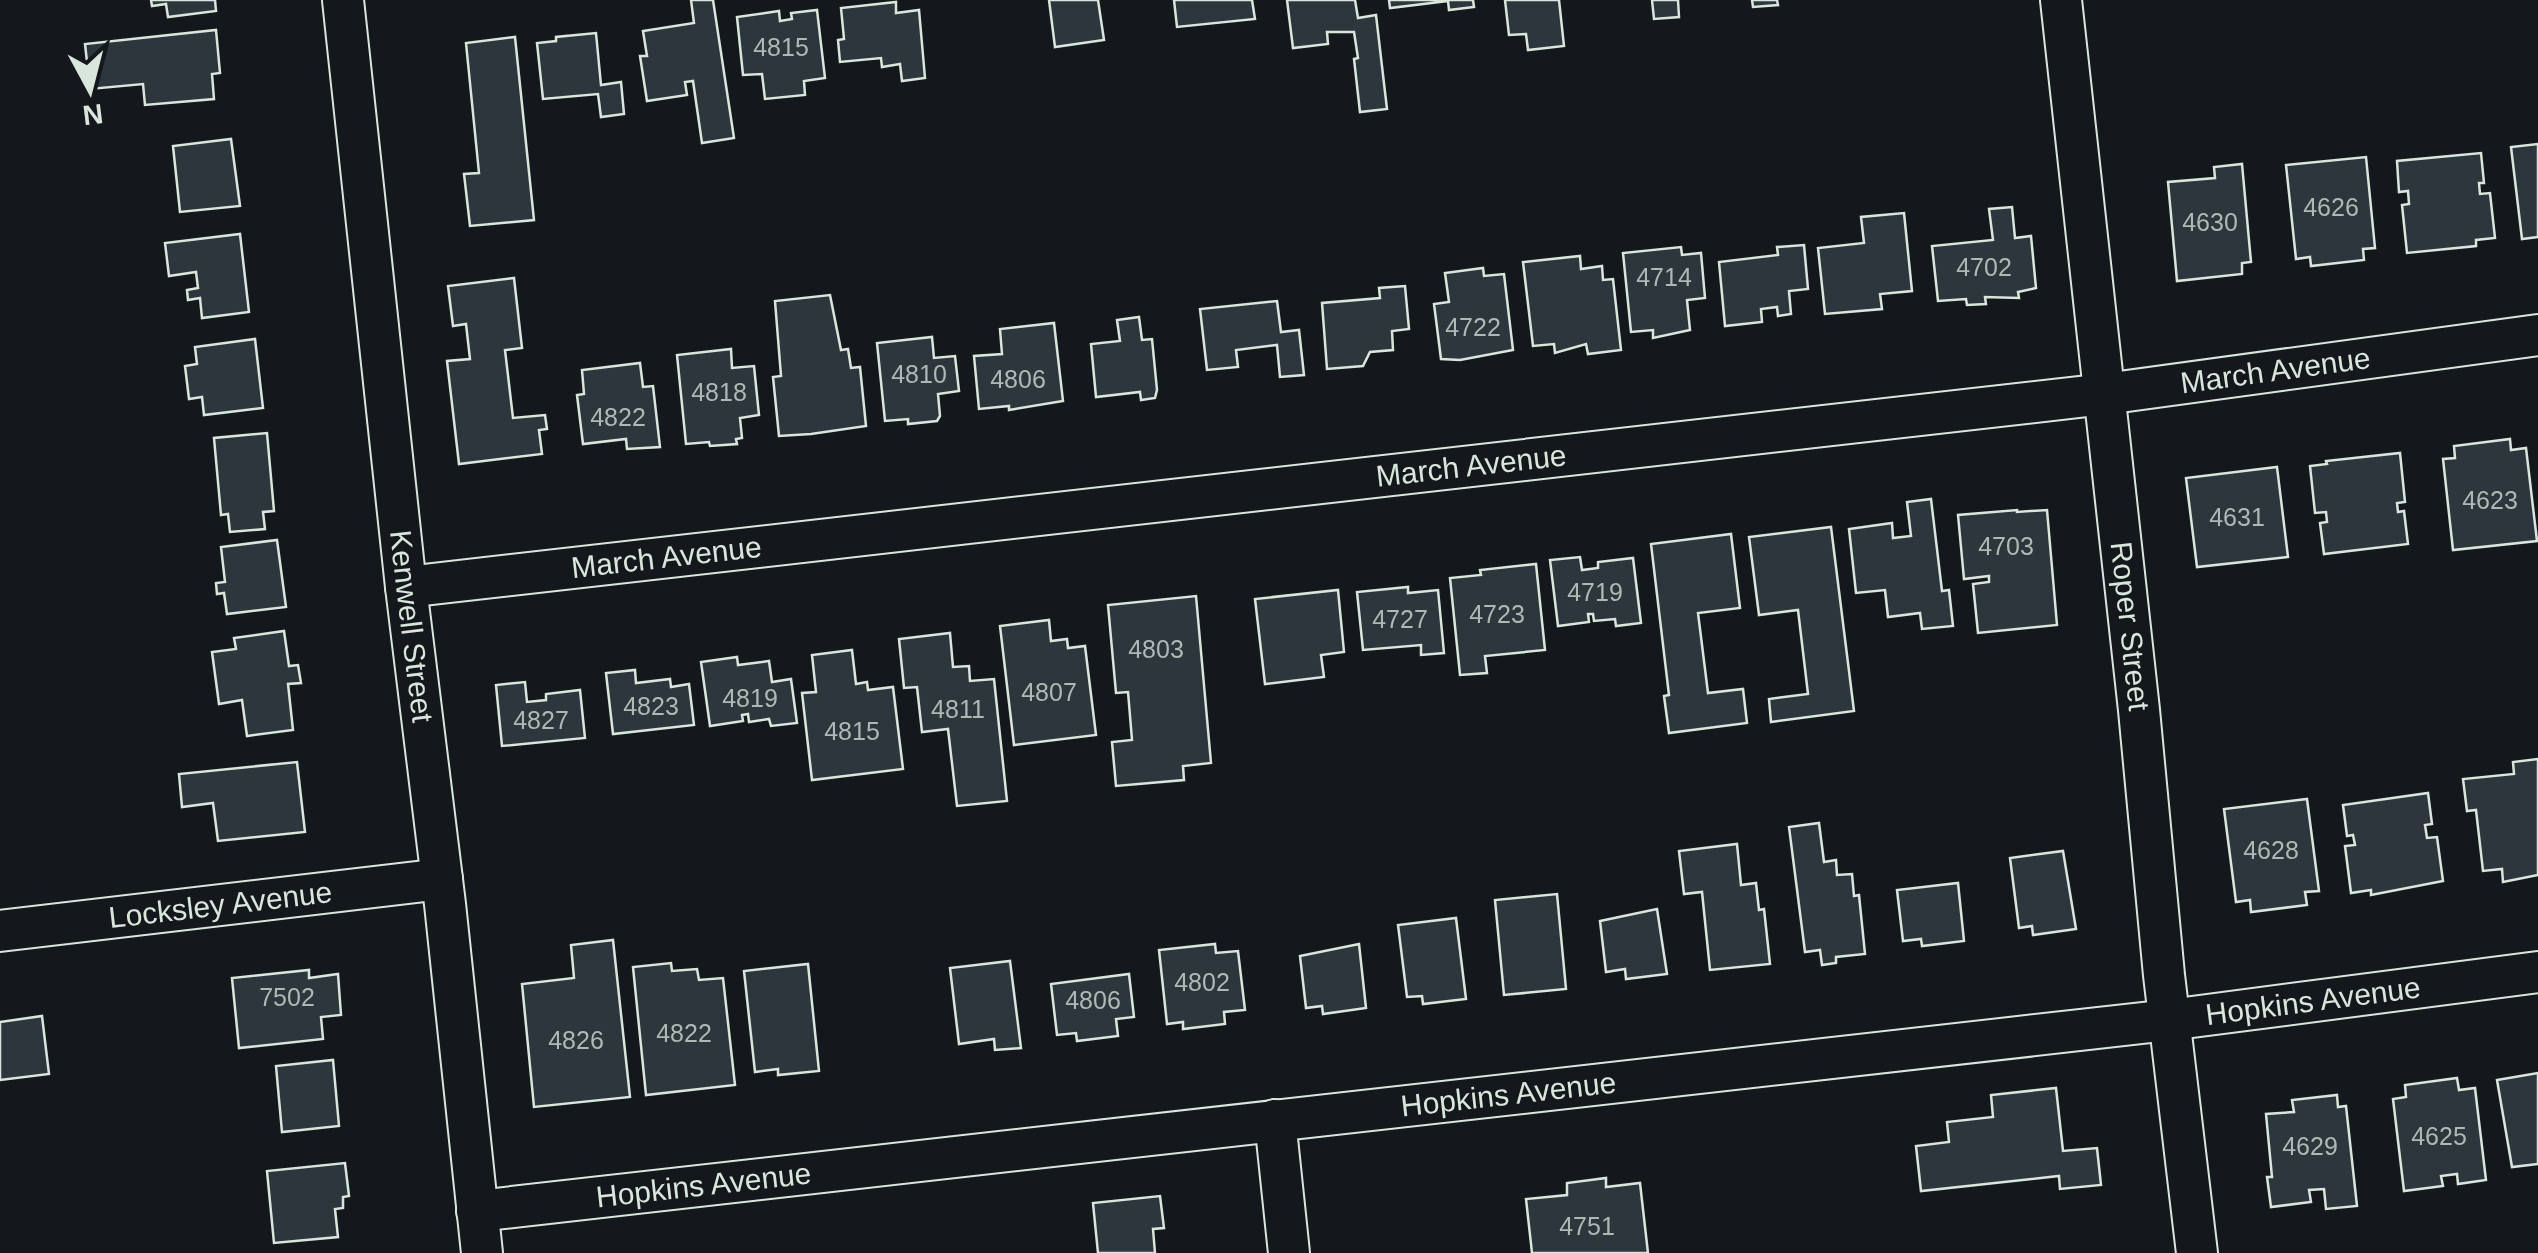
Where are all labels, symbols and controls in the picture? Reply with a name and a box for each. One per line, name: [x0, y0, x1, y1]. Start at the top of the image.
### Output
house number: 4815: [753, 33, 809, 61]
north arrow: [40, 40, 140, 140]
text: N: [81, 98, 105, 131]
house number: 4626: [2303, 193, 2359, 221]
house number: 4630: [2182, 208, 2238, 236]
house number: 4702: [1956, 253, 2012, 281]
house number: 4714: [1636, 263, 1692, 291]
house number: 4722: [1445, 313, 1501, 341]
street label: March Avenue: [2178, 341, 2372, 400]
house number: 4810: [891, 360, 947, 388]
house number: 4806: [990, 365, 1046, 393]
house number: 4818: [691, 378, 747, 406]
house number: 4822: [590, 403, 646, 431]
street label: March Avenue: [1374, 438, 1568, 493]
house number: 4623: [2462, 486, 2518, 514]
house number: 4631: [2209, 503, 2265, 531]
street label: Kenwell Street: [384, 528, 440, 725]
street label: March Avenue: [569, 530, 763, 584]
house number: 4703: [1978, 532, 2034, 560]
street label: Roper Street: [2105, 540, 2156, 713]
house number: 4719: [1567, 578, 1623, 606]
house number: 4723: [1469, 600, 1525, 628]
house number: 4727: [1372, 605, 1428, 633]
house number: 4803: [1128, 635, 1184, 663]
house number: 4807: [1021, 678, 1077, 706]
house number: 4819: [722, 684, 778, 712]
house number: 4823: [623, 692, 679, 720]
house number: 4811: [931, 695, 985, 723]
house number: 4827: [513, 706, 569, 734]
house number: 4815: [824, 717, 880, 745]
house number: 4628: [2243, 836, 2299, 864]
street label: Locksley Avenue: [107, 875, 334, 934]
house number: 4802: [1174, 968, 1230, 996]
street label: Hopkins Avenue: [2204, 970, 2422, 1031]
house number: 7502: [259, 983, 315, 1011]
house number: 4806: [1065, 986, 1121, 1014]
house number: 4822: [656, 1019, 712, 1047]
house number: 4826: [548, 1026, 604, 1054]
street label: Hopkins Avenue: [1399, 1066, 1618, 1123]
house number: 4625: [2411, 1122, 2467, 1150]
house number: 4629: [2282, 1132, 2338, 1160]
street label: Hopkins Avenue: [594, 1156, 813, 1213]
house number: 4751: [1559, 1212, 1615, 1240]

